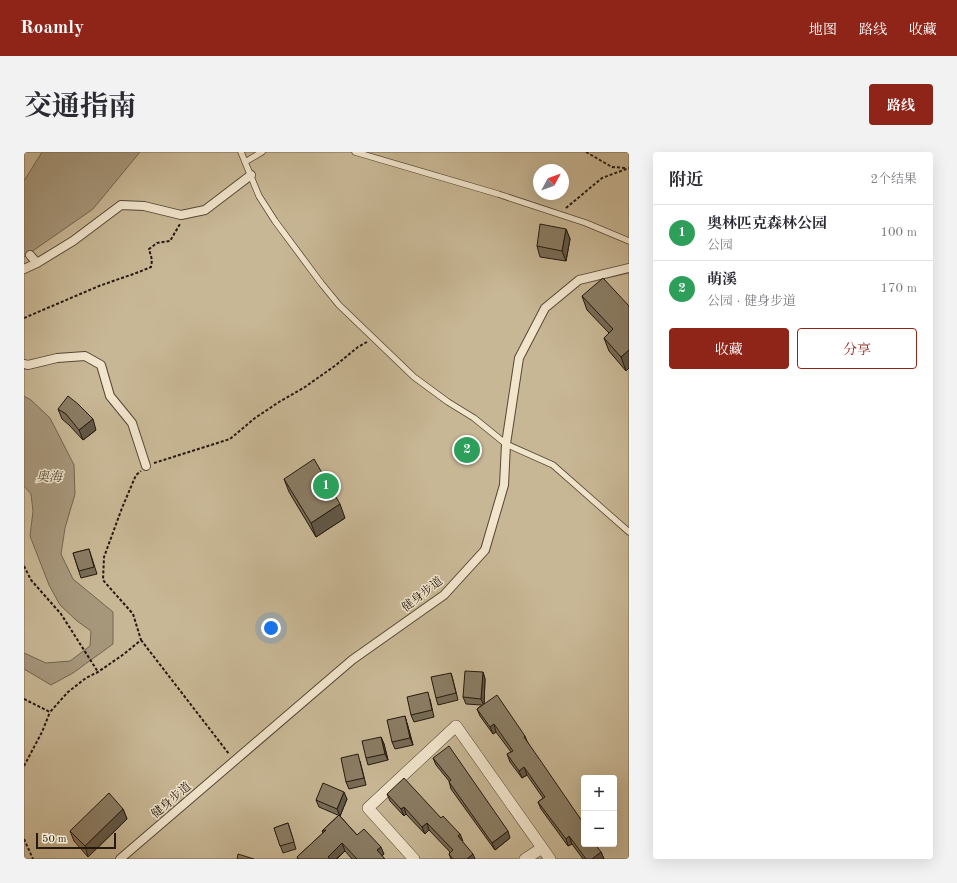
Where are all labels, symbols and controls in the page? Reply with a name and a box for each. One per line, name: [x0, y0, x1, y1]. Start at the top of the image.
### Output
text: Roamly: [20, 19, 84, 38]
text: 地图: [809, 23, 837, 37]
text: 路线: [859, 23, 887, 37]
text: 收藏: [909, 23, 937, 37]
button: 路线: [869, 84, 933, 125]
text: 交通指南: [24, 94, 136, 122]
north arrow: [533, 164, 569, 200]
text: 附近: [669, 172, 703, 189]
text: 2个结果: [870, 173, 917, 186]
text: 奥林匹克森林公园: [707, 217, 827, 232]
text: 1: [678, 226, 686, 239]
text: 100 m: [880, 226, 917, 239]
text: 公园: [707, 239, 733, 252]
text: 萌溪: [707, 273, 737, 288]
text: 2: [678, 282, 686, 295]
text: 170 m: [880, 282, 917, 295]
text: 公园 · 健身步道: [707, 295, 796, 308]
button: 收藏: [669, 328, 789, 369]
button: 分享: [797, 328, 917, 369]
pin: 2: [454, 435, 480, 465]
water label: 奥海: [36, 469, 64, 484]
pin: 1: [313, 471, 339, 501]
street label: 健身步道: [399, 574, 445, 614]
your location: [261, 618, 281, 638]
map controls: [581, 775, 617, 847]
button: +: [581, 775, 617, 811]
street label: 健身步道: [148, 779, 194, 821]
button: −: [581, 811, 617, 847]
scale bar: [36, 831, 116, 850]
text: 50 m: [42, 834, 67, 845]

